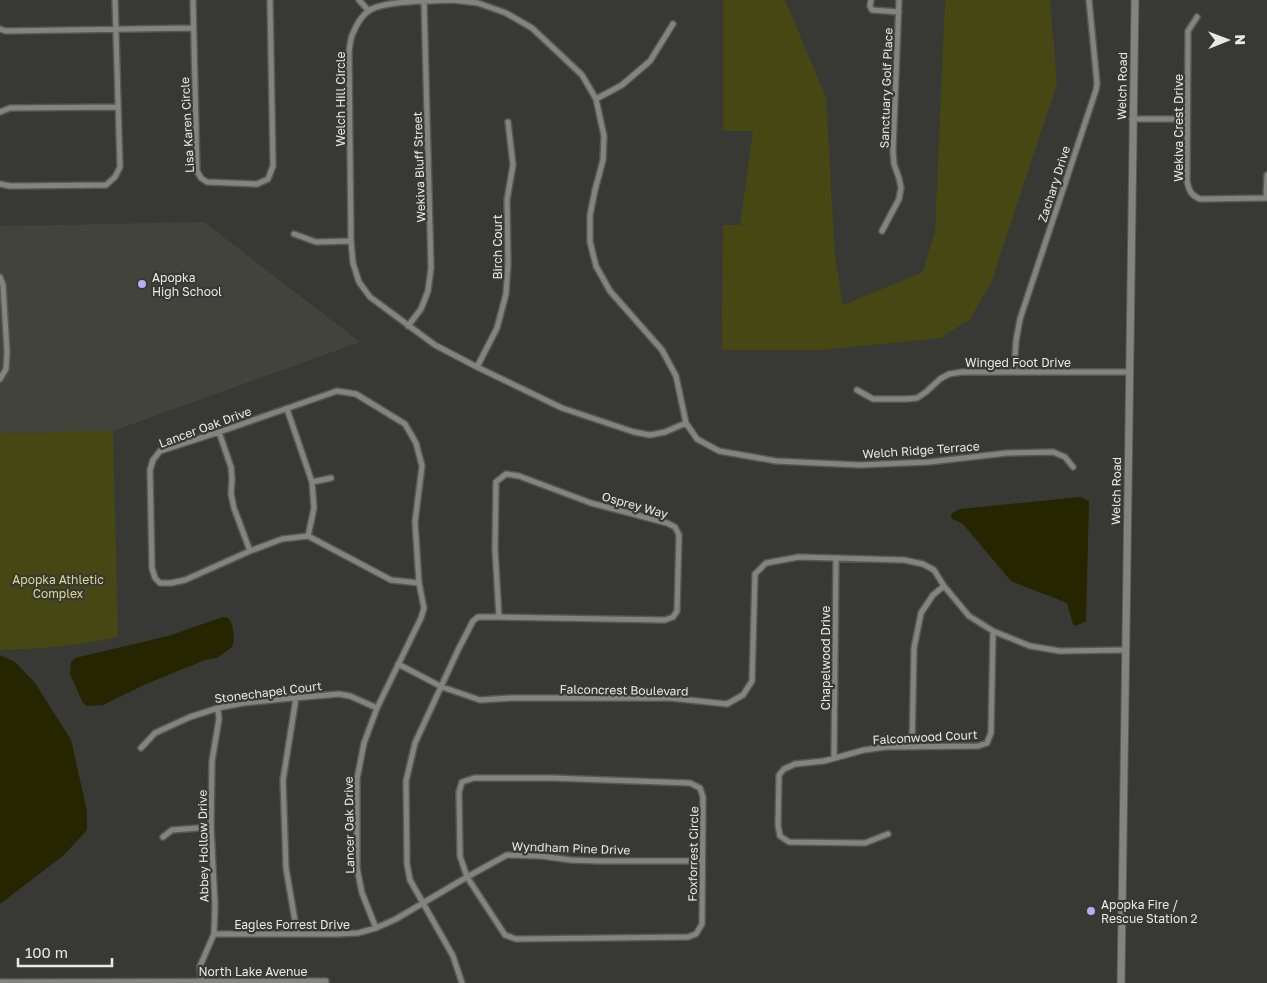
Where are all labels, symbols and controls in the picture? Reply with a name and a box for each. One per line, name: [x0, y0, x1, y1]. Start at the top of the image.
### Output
north arrow: [1202, 15, 1252, 65]
street label: Sanctuary Golf Place: [876, 27, 896, 149]
text: N: [1232, 34, 1249, 45]
street label: Welch Hill Circle: [333, 52, 348, 146]
street label: Welch Road: [1114, 52, 1130, 120]
street label: Wekiva Crest Drive: [1171, 74, 1186, 182]
street label: Lisa Karen Circle: [177, 77, 197, 173]
street label: Wekiva Bluff Street: [410, 111, 428, 223]
street label: Zachary Drive: [1035, 144, 1073, 224]
street label: Birch Court: [490, 214, 505, 280]
place label: Apopka High School: [152, 270, 222, 299]
marker: Apopka High School: [136, 278, 148, 290]
street label: Winged Foot Drive: [965, 355, 1071, 370]
street label: Lancer Oak Drive: [157, 403, 253, 451]
street label: Welch Ridge Terrace: [862, 438, 980, 462]
street label: Welch Road: [1108, 457, 1124, 525]
street label: Osprey Way: [600, 488, 670, 522]
park label: Apopka Athletic Complex: [12, 572, 104, 601]
street label: Chapelwood Drive: [818, 606, 833, 710]
street label: Stonechapel Court: [213, 678, 323, 706]
street label: Falconcrest Boulevard: [559, 681, 689, 699]
street label: Falconwood Court: [872, 727, 978, 747]
street label: Lancer Oak Drive: [341, 776, 357, 874]
street label: Abbey Hollow Drive: [195, 790, 211, 902]
street label: Foxforrest Circle: [685, 806, 701, 902]
street label: Wyndham Pine Drive: [511, 838, 631, 858]
place label: Apopka Fire / Rescue Station 2: [1101, 897, 1198, 926]
marker: Apopka Fire / Rescue Station 2: [1085, 905, 1097, 917]
street label: Eagles Forrest Drive: [234, 917, 350, 932]
scale bar: [18, 936, 111, 968]
text: 100 m: [25, 943, 68, 961]
street label: North Lake Avenue: [198, 964, 308, 979]

